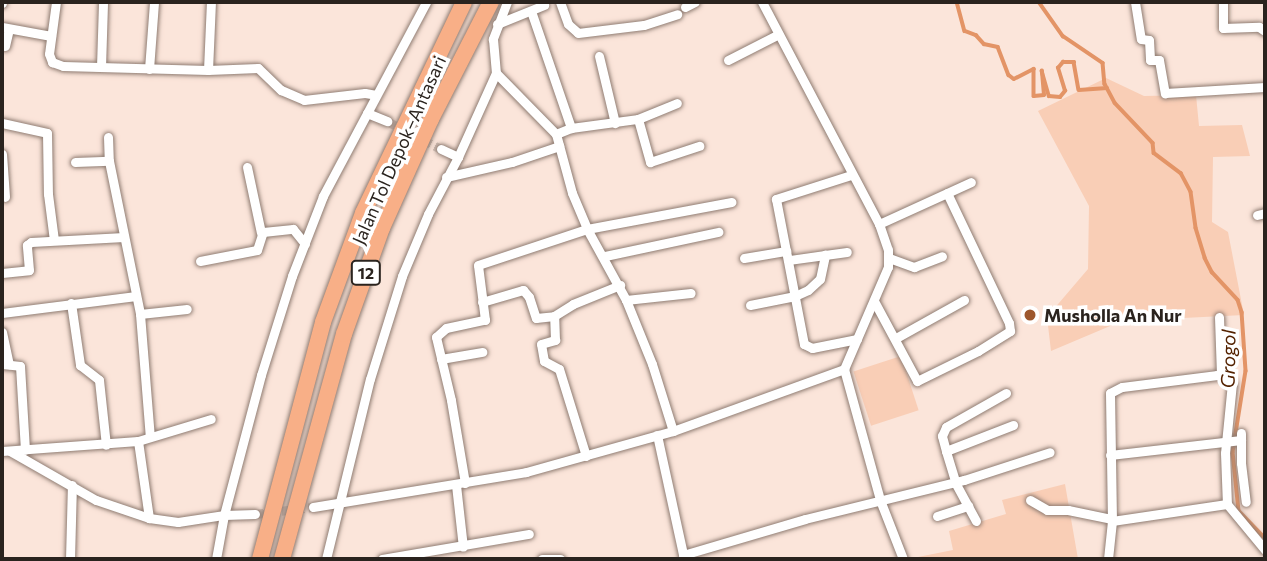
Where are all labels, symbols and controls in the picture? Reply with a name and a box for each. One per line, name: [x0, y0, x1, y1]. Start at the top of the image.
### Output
street label: Jalan Tol Depok–Antasari: [348, 52, 450, 248]
road number: 12: [350, 260, 382, 286]
place label: Musholla An Nur: [1044, 304, 1182, 326]
marker: Musholla An Nur: [1022, 307, 1038, 323]
water label: Grogol: [1216, 329, 1240, 389]

